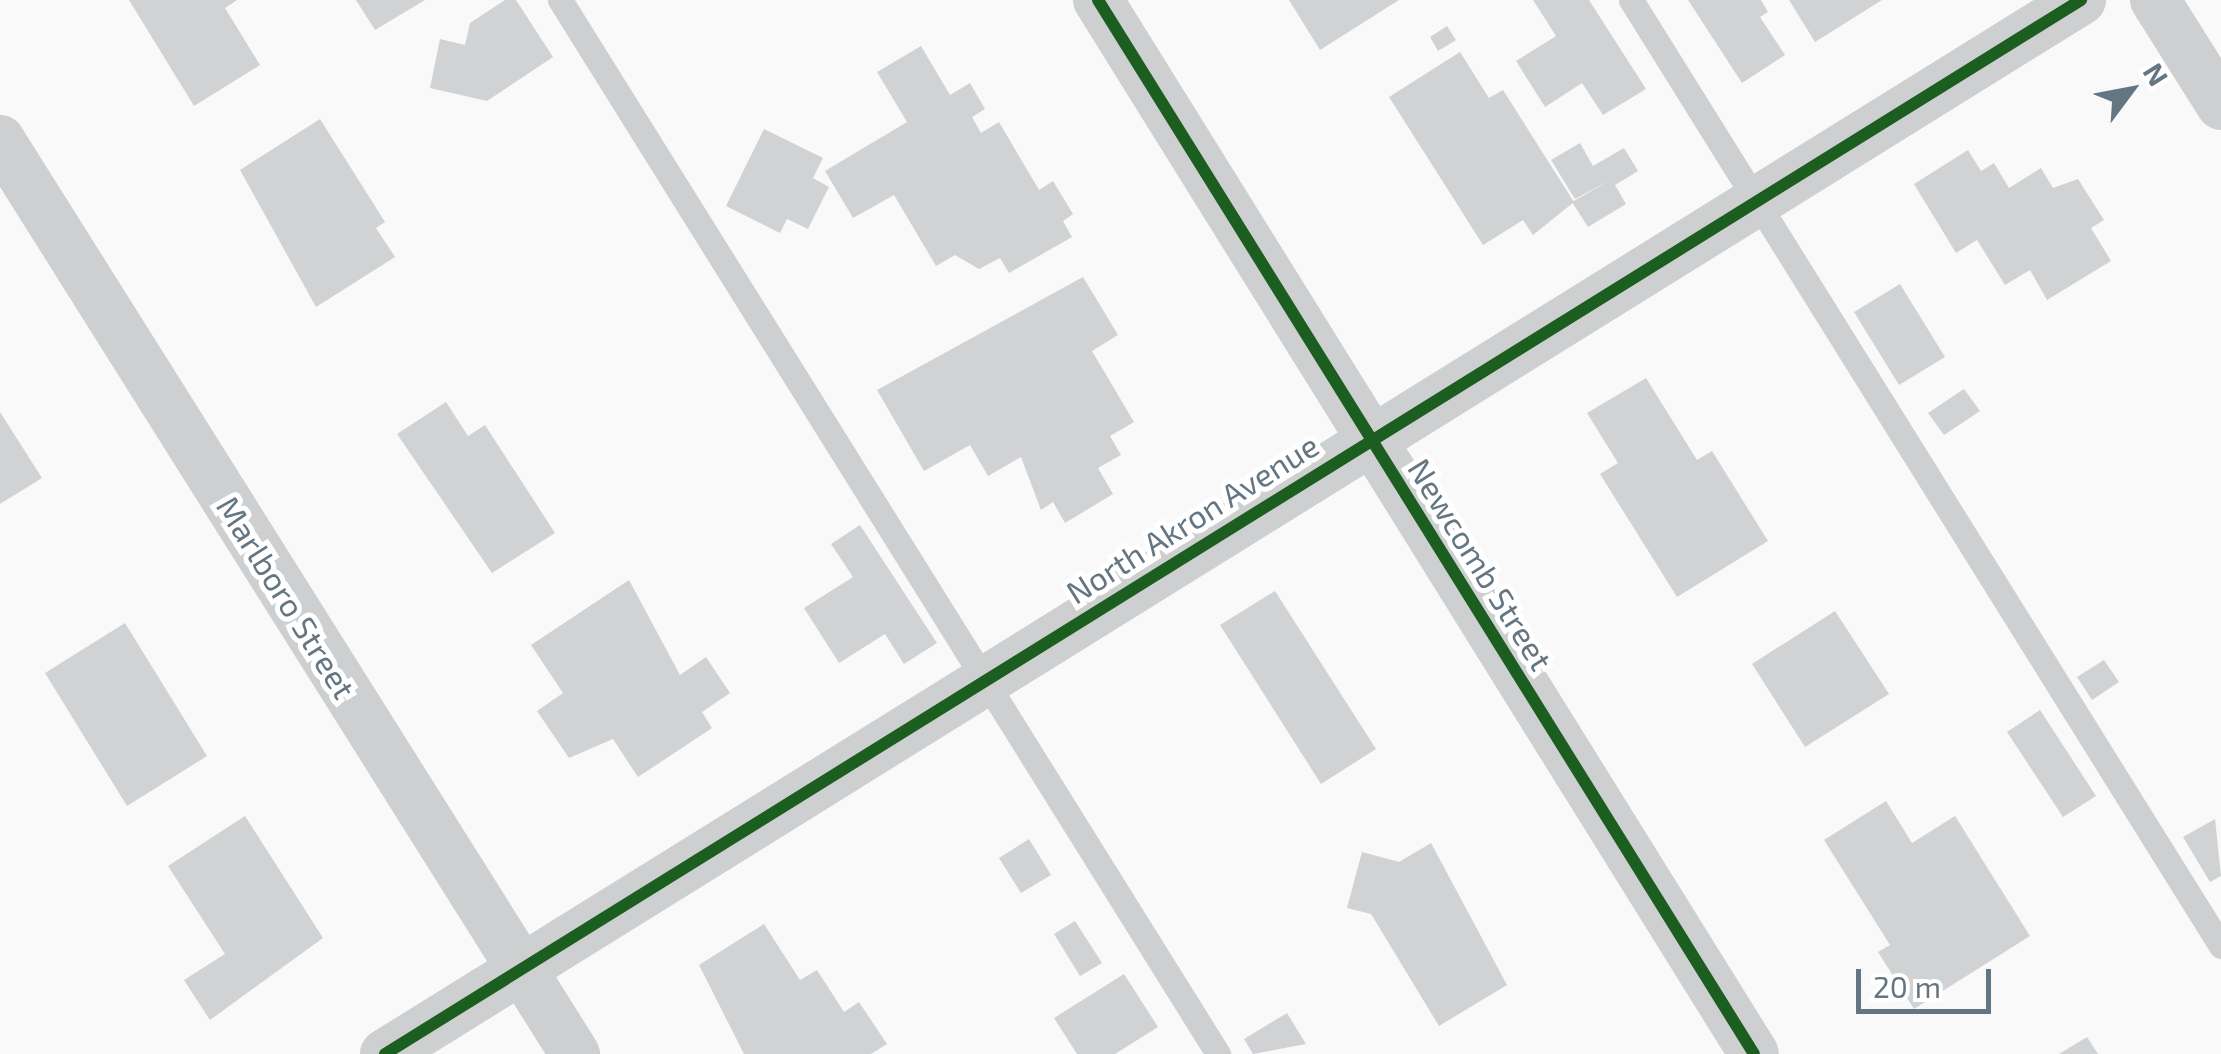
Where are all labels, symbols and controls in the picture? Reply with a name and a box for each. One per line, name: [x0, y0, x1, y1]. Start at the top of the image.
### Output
north arrow: [2081, 40, 2181, 140]
text: N: [2137, 57, 2176, 92]
street label: North Akron Avenue: [1058, 425, 1326, 611]
street label: Newcomb Street: [1401, 451, 1561, 677]
street label: Marlboro Street: [210, 489, 364, 705]
scale bar: [1861, 949, 1996, 1011]
text: 20 m: [1873, 968, 1941, 1004]

